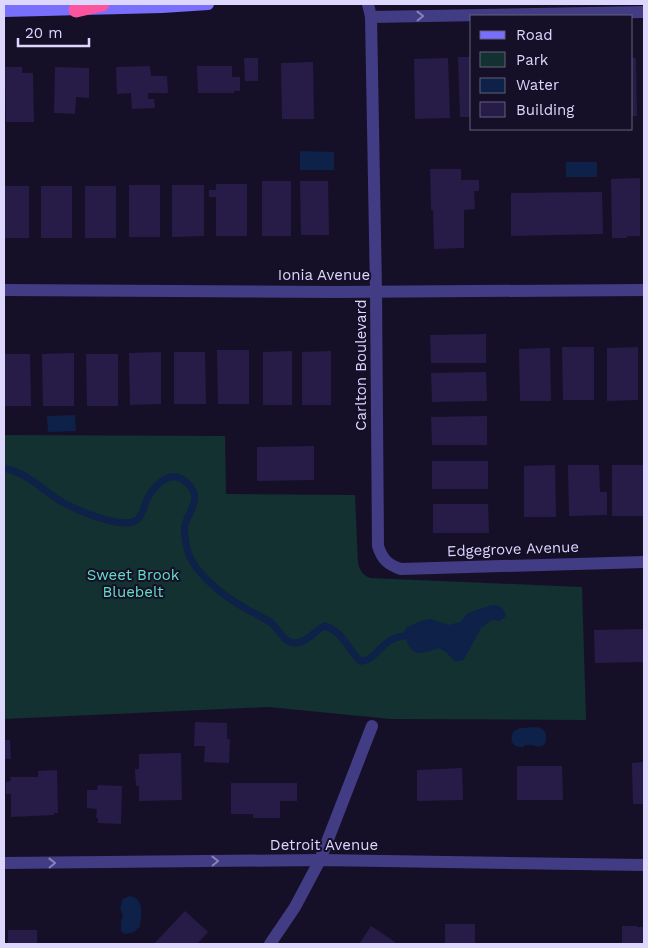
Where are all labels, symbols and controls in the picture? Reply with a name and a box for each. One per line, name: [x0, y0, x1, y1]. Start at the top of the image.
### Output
one-way arrow: [416, 11, 424, 21]
scale bar: [18, 15, 89, 47]
legend: [470, 15, 633, 130]
text: 20 m: [25, 24, 63, 42]
text: Road: [516, 26, 553, 44]
text: Park: [516, 51, 549, 69]
text: Water: [516, 76, 559, 94]
text: Building: [516, 101, 574, 119]
street label: Ionia Avenue: [278, 266, 370, 284]
street label: Carlton Boulevard: [352, 299, 370, 431]
street label: Edgegrove Avenue: [447, 538, 579, 560]
park label: Sweet Brook Bluebelt: [87, 566, 180, 601]
street label: Detroit Avenue: [270, 836, 378, 854]
one-way arrow: [212, 856, 219, 866]
one-way arrow: [49, 858, 57, 868]

